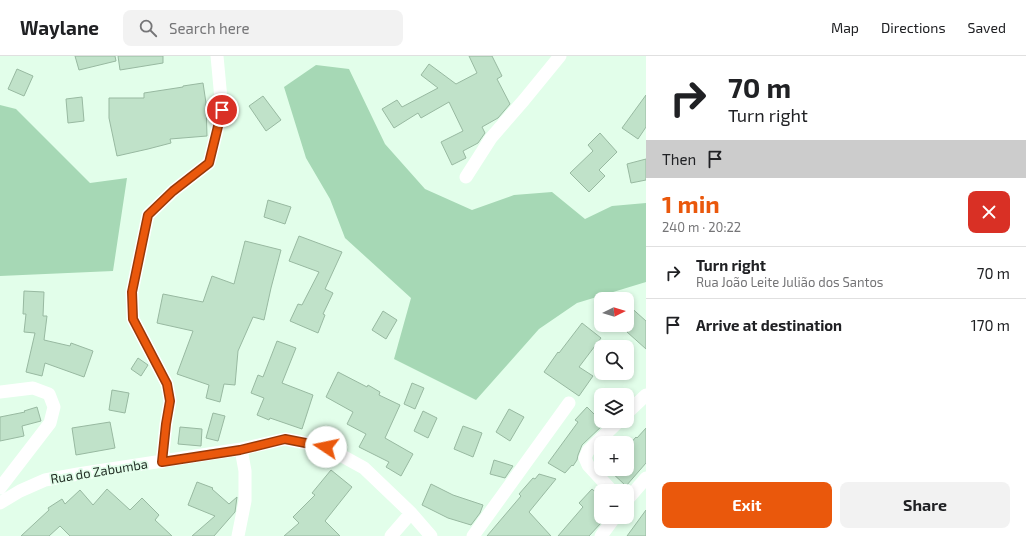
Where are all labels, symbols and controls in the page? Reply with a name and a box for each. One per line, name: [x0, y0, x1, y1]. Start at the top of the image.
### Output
search box: [123, 10, 403, 46]
text: Waylane: [20, 16, 99, 39]
icon: search: [137, 17, 159, 39]
text: Search here: [169, 19, 250, 37]
text: Map: [831, 19, 859, 36]
text: Directions: [881, 19, 946, 36]
text: Saved: [968, 19, 1006, 36]
text: 70 m: [728, 70, 791, 104]
icon: right: [662, 72, 714, 124]
pin: [205, 93, 239, 127]
icon: arrive: [211, 99, 233, 121]
text: Turn right: [728, 104, 808, 126]
icon: arrive: [704, 148, 726, 170]
text: Then: [662, 150, 696, 168]
text: 1 min: [662, 189, 720, 218]
button: close: [968, 191, 1010, 233]
text: 240 m · 20:22: [662, 219, 741, 235]
text: Turn right: [696, 256, 766, 274]
icon: right: [662, 262, 684, 284]
text: 70 m: [977, 264, 1010, 282]
text: Rua João Leite Julião dos Santos: [696, 274, 883, 290]
north arrow: [594, 292, 634, 332]
map controls: [594, 292, 634, 524]
icon: arrive: [662, 314, 684, 336]
text: Arrive at destination: [696, 316, 842, 334]
text: 170 m: [971, 316, 1010, 334]
button: search: [594, 340, 634, 380]
button: layers: [594, 388, 634, 428]
position arrow: [305, 426, 347, 468]
button: +: [594, 436, 634, 476]
street label: Rua do Zabumba: [49, 455, 149, 487]
button: Exit: [662, 482, 832, 528]
button: Share: [840, 482, 1010, 528]
button: −: [594, 484, 634, 524]

